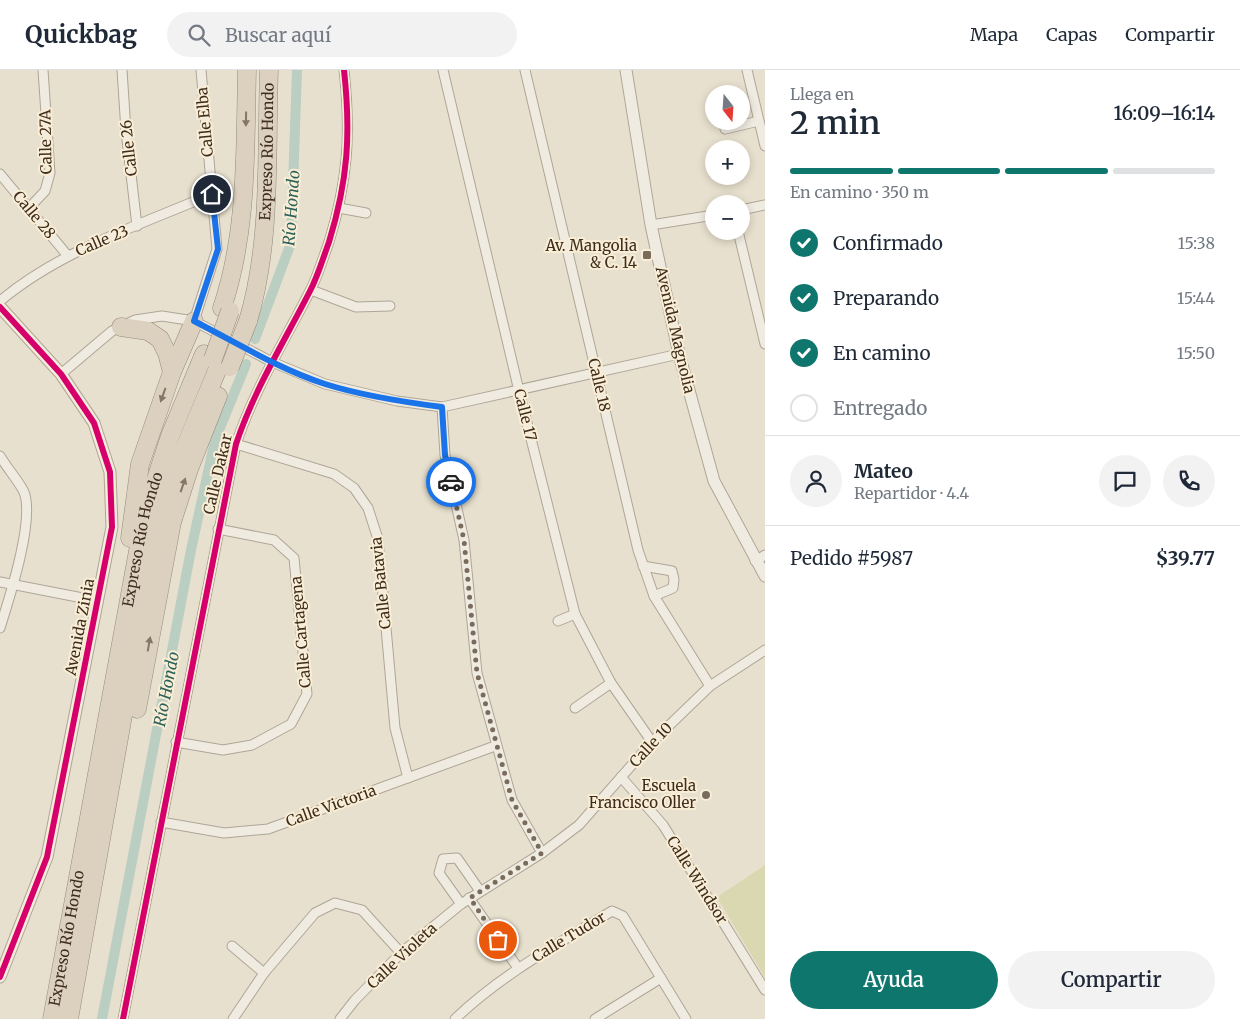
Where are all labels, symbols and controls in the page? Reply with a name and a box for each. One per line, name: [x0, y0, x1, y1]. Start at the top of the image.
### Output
search box: [167, 12, 517, 57]
text: Quickbag: [25, 19, 137, 50]
icon: search: [185, 21, 213, 49]
text: Buscar aquí: [225, 23, 331, 47]
text: Mapa: [970, 23, 1018, 46]
text: Capas: [1046, 23, 1097, 46]
text: Compartir: [1125, 23, 1215, 46]
street label: Expreso Río Hondo: [255, 82, 278, 221]
text: Llega en: [790, 84, 854, 104]
north arrow: [705, 85, 750, 130]
map controls: [705, 85, 750, 240]
street label: Calle Elba: [192, 86, 217, 158]
text: 16:09–16:14: [1114, 101, 1215, 125]
text: 2 min: [790, 103, 880, 143]
street label: Calle 27A: [35, 109, 56, 175]
one-way arrow: [242, 111, 250, 127]
street label: Calle 26: [116, 119, 141, 177]
button: +: [705, 140, 750, 185]
water label: Río Hondo: [278, 169, 304, 247]
pin: [191, 173, 233, 215]
icon: home: [198, 180, 226, 208]
text: En camino · 350 m: [790, 182, 929, 202]
street label: Calle 28: [9, 187, 60, 242]
button: −: [705, 195, 750, 240]
street label: Calle 23: [72, 221, 131, 260]
icon: check: [790, 229, 818, 257]
text: Confirmado: [833, 231, 943, 255]
text: 15:38: [1178, 233, 1215, 253]
place label: Av. Mangolia & C. 14: [544, 236, 637, 272]
marker: Av. Mangolia & C. 14: [641, 249, 653, 261]
street label: Avenida Magnolia: [651, 264, 699, 395]
icon: check: [790, 284, 818, 312]
text: Preparando: [833, 286, 939, 310]
text: 15:44: [1177, 288, 1215, 308]
icon: check: [790, 339, 818, 367]
text: En camino: [833, 341, 931, 365]
text: 15:50: [1177, 343, 1215, 363]
street label: Calle 18: [584, 356, 615, 413]
one-way arrow: [159, 387, 166, 402]
street label: Calle 17: [510, 387, 541, 443]
text: Entregado: [833, 396, 927, 420]
street label: Calle Dakar: [199, 431, 236, 516]
button: person: [790, 455, 842, 507]
button: chat: [1099, 455, 1151, 507]
button: phone: [1163, 455, 1215, 507]
courier: [426, 457, 476, 507]
text: Mateo: [854, 459, 913, 483]
icon: car: [437, 468, 465, 496]
street label: Expreso Río Hondo: [118, 469, 167, 608]
one-way arrow: [180, 478, 187, 493]
text: Repartidor · 4.4: [854, 483, 969, 503]
street label: Calle Batavia: [366, 536, 395, 630]
text: Pedido #5987: [790, 546, 913, 570]
text: $39.77: [1156, 546, 1215, 570]
street label: Calle Cartagena: [286, 575, 315, 689]
street label: Avenida Zinia: [61, 577, 98, 678]
one-way arrow: [145, 636, 153, 652]
water label: Río Hondo: [149, 650, 183, 728]
street label: Calle 10: [625, 718, 676, 771]
place label: Escuela Francisco Oller: [589, 776, 696, 812]
street label: Calle Victoria: [283, 780, 379, 831]
marker: Escuela Francisco Oller: [700, 789, 712, 801]
street label: Calle Windsor: [663, 832, 732, 928]
street label: Expreso Río Hondo: [45, 868, 88, 1008]
street label: Calle Tudor: [528, 907, 609, 966]
street label: Calle Violeta: [363, 919, 441, 993]
pin: [477, 919, 519, 961]
icon: bag: [484, 926, 512, 954]
button: Ayuda: [790, 951, 998, 1009]
button: Compartir: [1008, 951, 1215, 1009]

